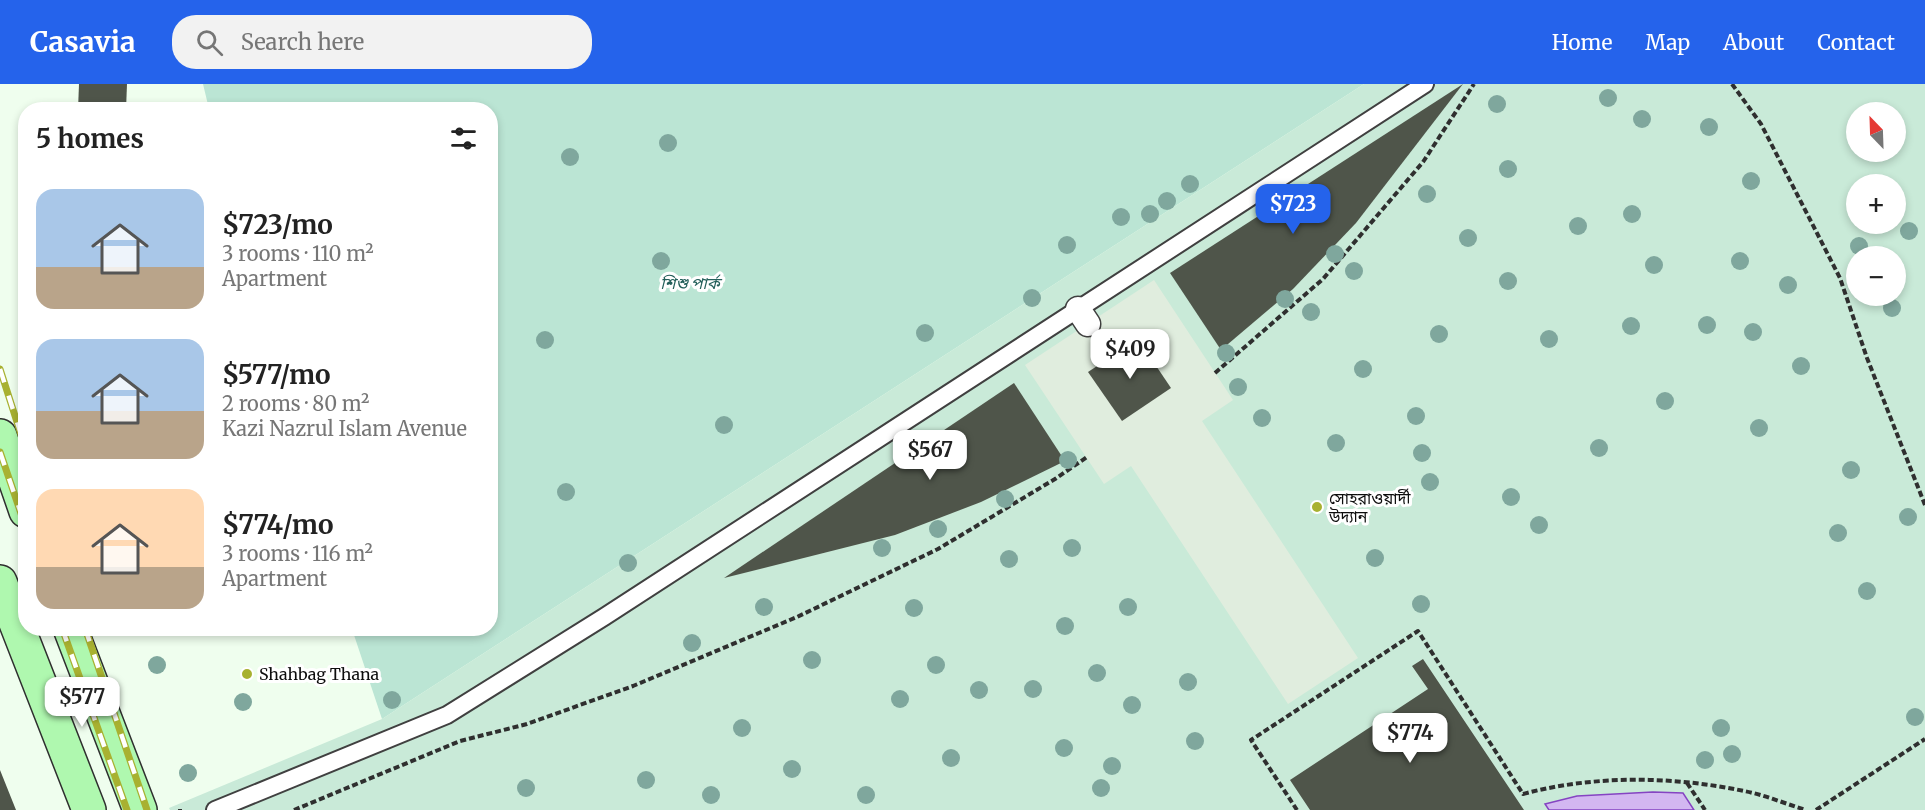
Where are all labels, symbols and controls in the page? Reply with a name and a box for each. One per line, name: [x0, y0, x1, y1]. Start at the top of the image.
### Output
search box: [172, 15, 592, 69]
text: Casavia: [30, 24, 136, 60]
icon: search: [193, 26, 226, 59]
text: Search here: [241, 28, 364, 56]
text: Home: [1552, 29, 1612, 56]
text: Map: [1645, 29, 1690, 56]
text: About: [1723, 29, 1784, 56]
text: Contact: [1817, 29, 1895, 56]
north arrow: [1846, 102, 1906, 162]
map controls: [1846, 102, 1906, 306]
text: 5 homes: [36, 122, 144, 155]
icon: filters: [447, 122, 480, 155]
button: +: [1846, 174, 1906, 234]
pin: $723: [1257, 184, 1329, 235]
text: $723: [1270, 191, 1316, 216]
text: $723/mo: [222, 208, 333, 241]
icon: home: [84, 213, 156, 285]
text: 3 rooms · 110 m²: [222, 241, 374, 266]
button: −: [1846, 246, 1906, 306]
text: Apartment: [222, 266, 327, 291]
park label: শিশু পার্ক: [660, 273, 723, 293]
pin: $409: [1094, 329, 1166, 380]
text: $409: [1104, 336, 1156, 361]
text: $577/mo: [222, 358, 331, 391]
icon: home: [84, 363, 156, 435]
text: 2 rooms · 80 m²: [222, 391, 369, 416]
text: Kazi Nazrul Islam Avenue: [222, 416, 467, 441]
pin: $567: [894, 430, 966, 481]
text: $567: [907, 437, 953, 462]
place label: সোহরাওয়ার্দী উদ্যান: [1328, 488, 1411, 526]
marker: সোহরাওয়ার্দী উদ্যান: [1310, 500, 1324, 514]
text: $774/mo: [222, 508, 333, 541]
icon: home: [84, 513, 156, 585]
text: 3 rooms · 116 m²: [222, 541, 373, 566]
text: Apartment: [222, 566, 327, 591]
place label: Shahbag Thana: [259, 664, 380, 684]
marker: Shahbag Thana: [240, 667, 254, 681]
pin: $577: [46, 677, 118, 728]
text: $577: [59, 684, 105, 709]
pin: $774: [1374, 713, 1446, 764]
text: $774: [1387, 720, 1434, 745]

